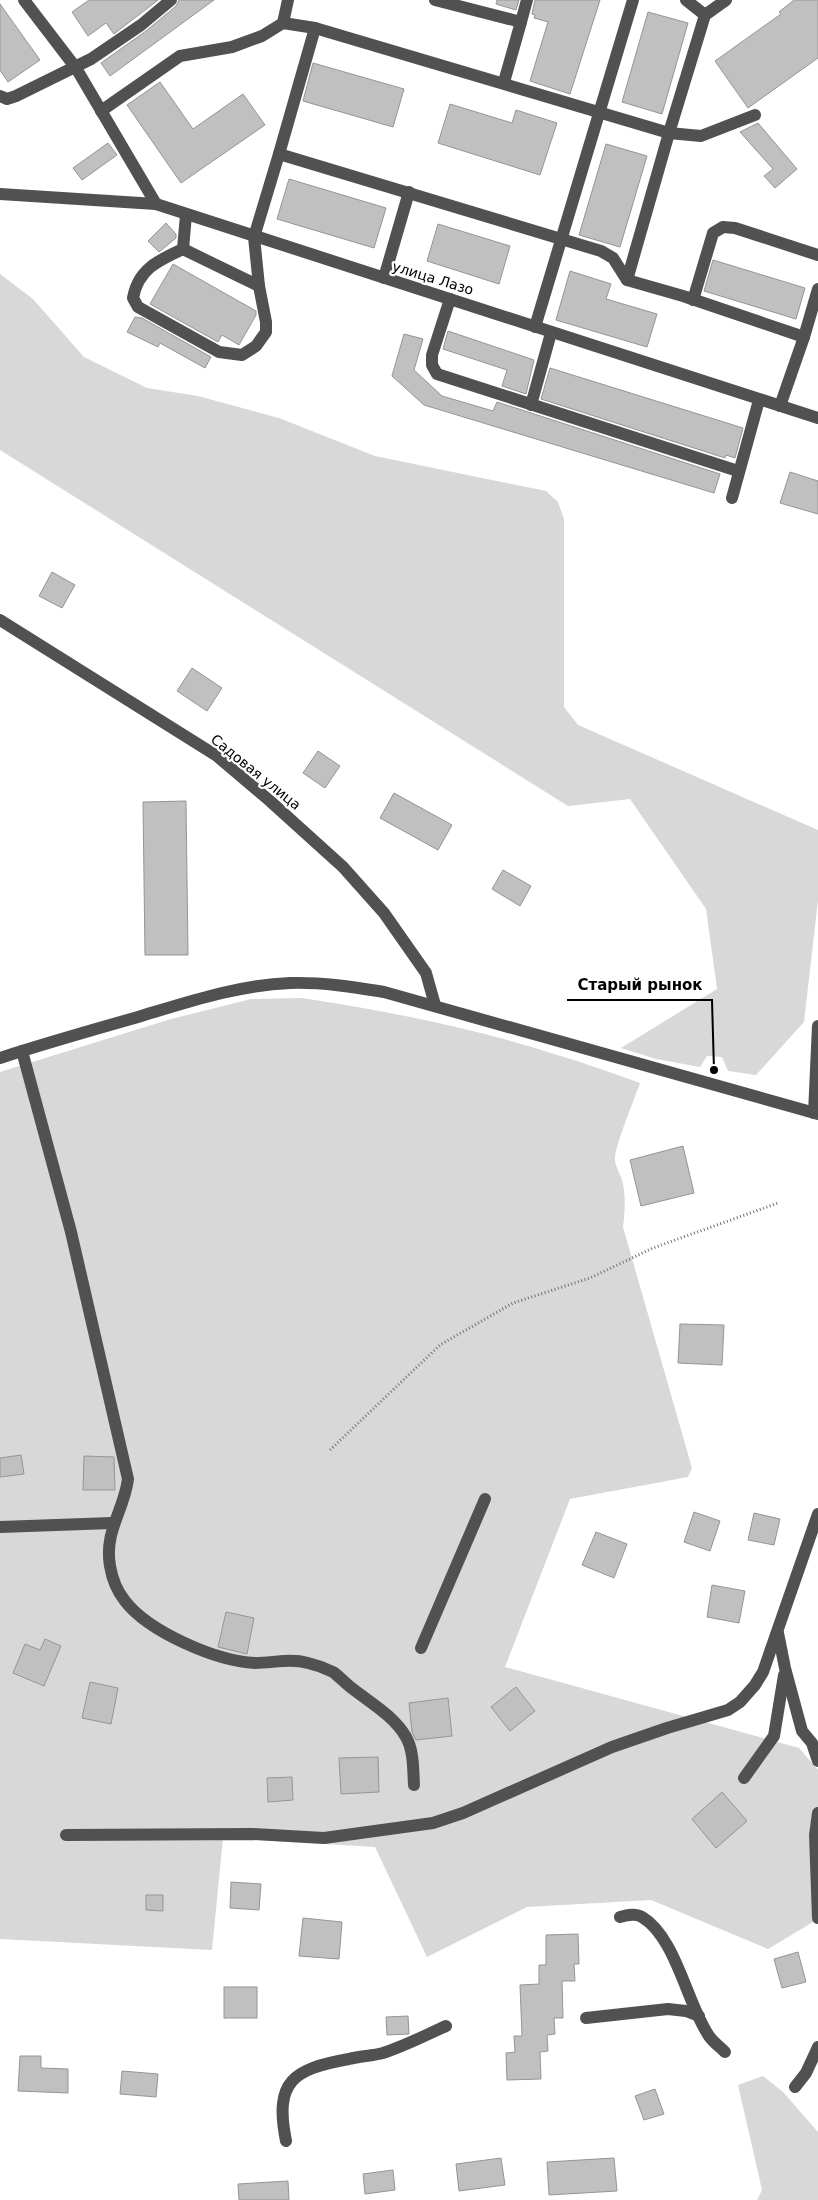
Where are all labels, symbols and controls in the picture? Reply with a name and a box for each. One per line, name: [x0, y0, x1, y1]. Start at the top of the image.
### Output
street label: улица Лазо: [390, 258, 476, 298]
street label: Садовая улица: [208, 731, 304, 813]
callout: Старый рынок: [567, 970, 712, 1000]
text: Старый рынок: [577, 976, 703, 994]

